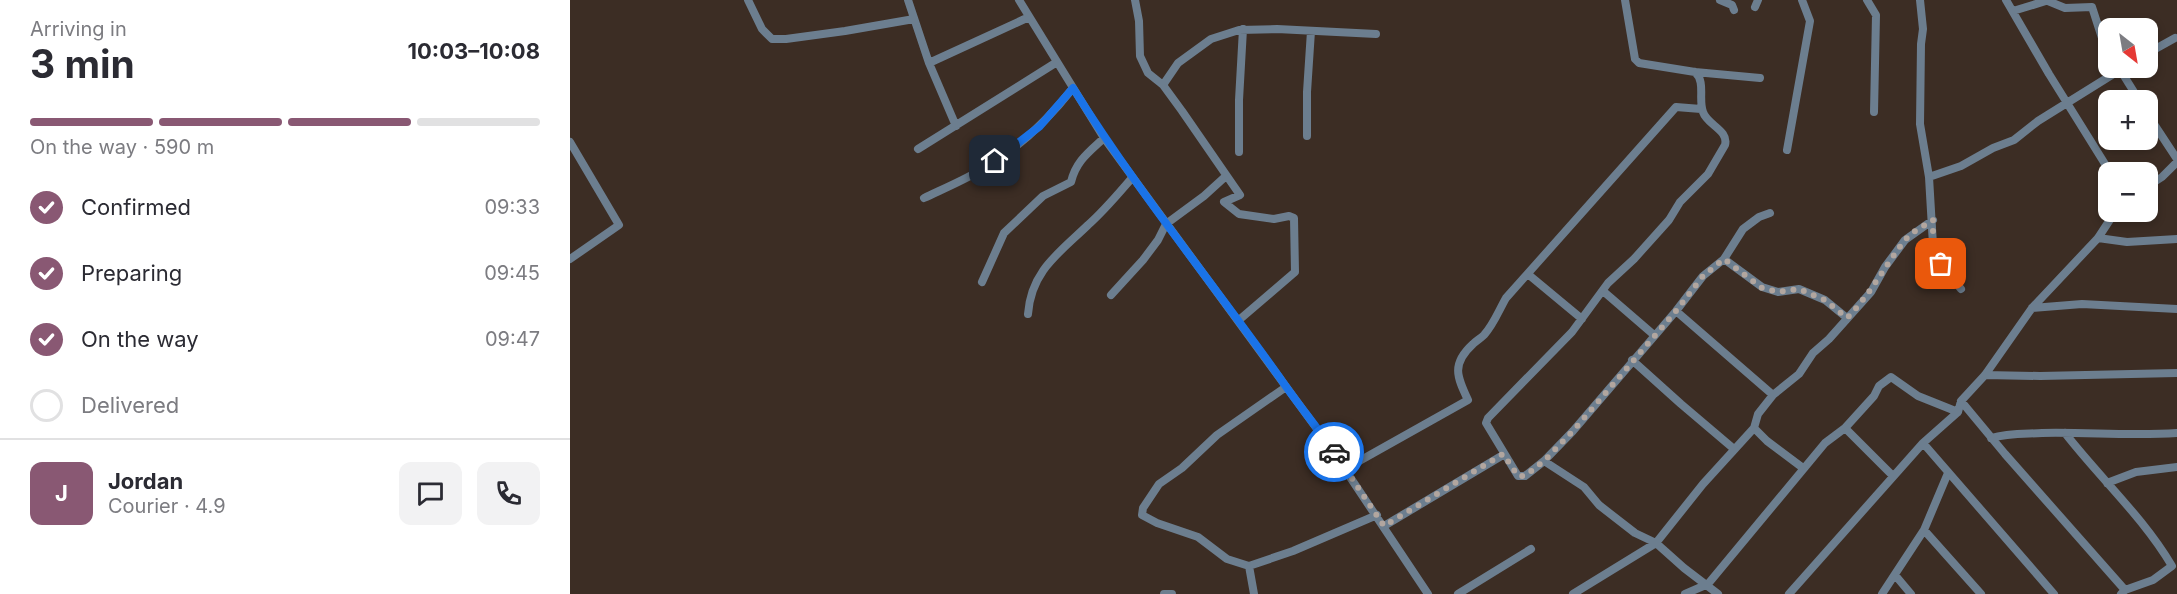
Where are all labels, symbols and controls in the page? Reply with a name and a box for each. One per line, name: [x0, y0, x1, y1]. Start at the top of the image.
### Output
text: Arriving in: [30, 17, 127, 41]
north arrow: [2098, 18, 2158, 78]
map controls: [2098, 18, 2158, 222]
text: 10:03–10:08: [407, 38, 540, 64]
text: 3 min: [30, 40, 135, 87]
button: +: [2098, 90, 2158, 150]
text: On the way · 590 m: [30, 135, 214, 159]
pin: [969, 135, 1020, 186]
icon: home: [978, 144, 1011, 177]
button: −: [2098, 162, 2158, 222]
icon: check: [30, 191, 63, 224]
text: Confirmed: [81, 194, 191, 220]
text: 09:33: [485, 195, 540, 219]
pin: [1915, 238, 1966, 289]
icon: bag: [1924, 247, 1957, 280]
icon: check: [30, 257, 63, 290]
text: Preparing: [81, 260, 182, 286]
text: 09:45: [484, 261, 540, 285]
icon: check: [30, 323, 63, 356]
text: On the way: [81, 326, 199, 352]
text: 09:47: [485, 327, 540, 351]
text: Delivered: [81, 392, 179, 418]
courier: [1304, 422, 1364, 482]
icon: car: [1318, 436, 1351, 469]
button: chat: [399, 462, 462, 525]
button: phone: [477, 462, 540, 525]
text: Jordan: [108, 468, 183, 494]
text: J: [55, 480, 68, 506]
text: Courier · 4.9: [108, 494, 226, 518]

